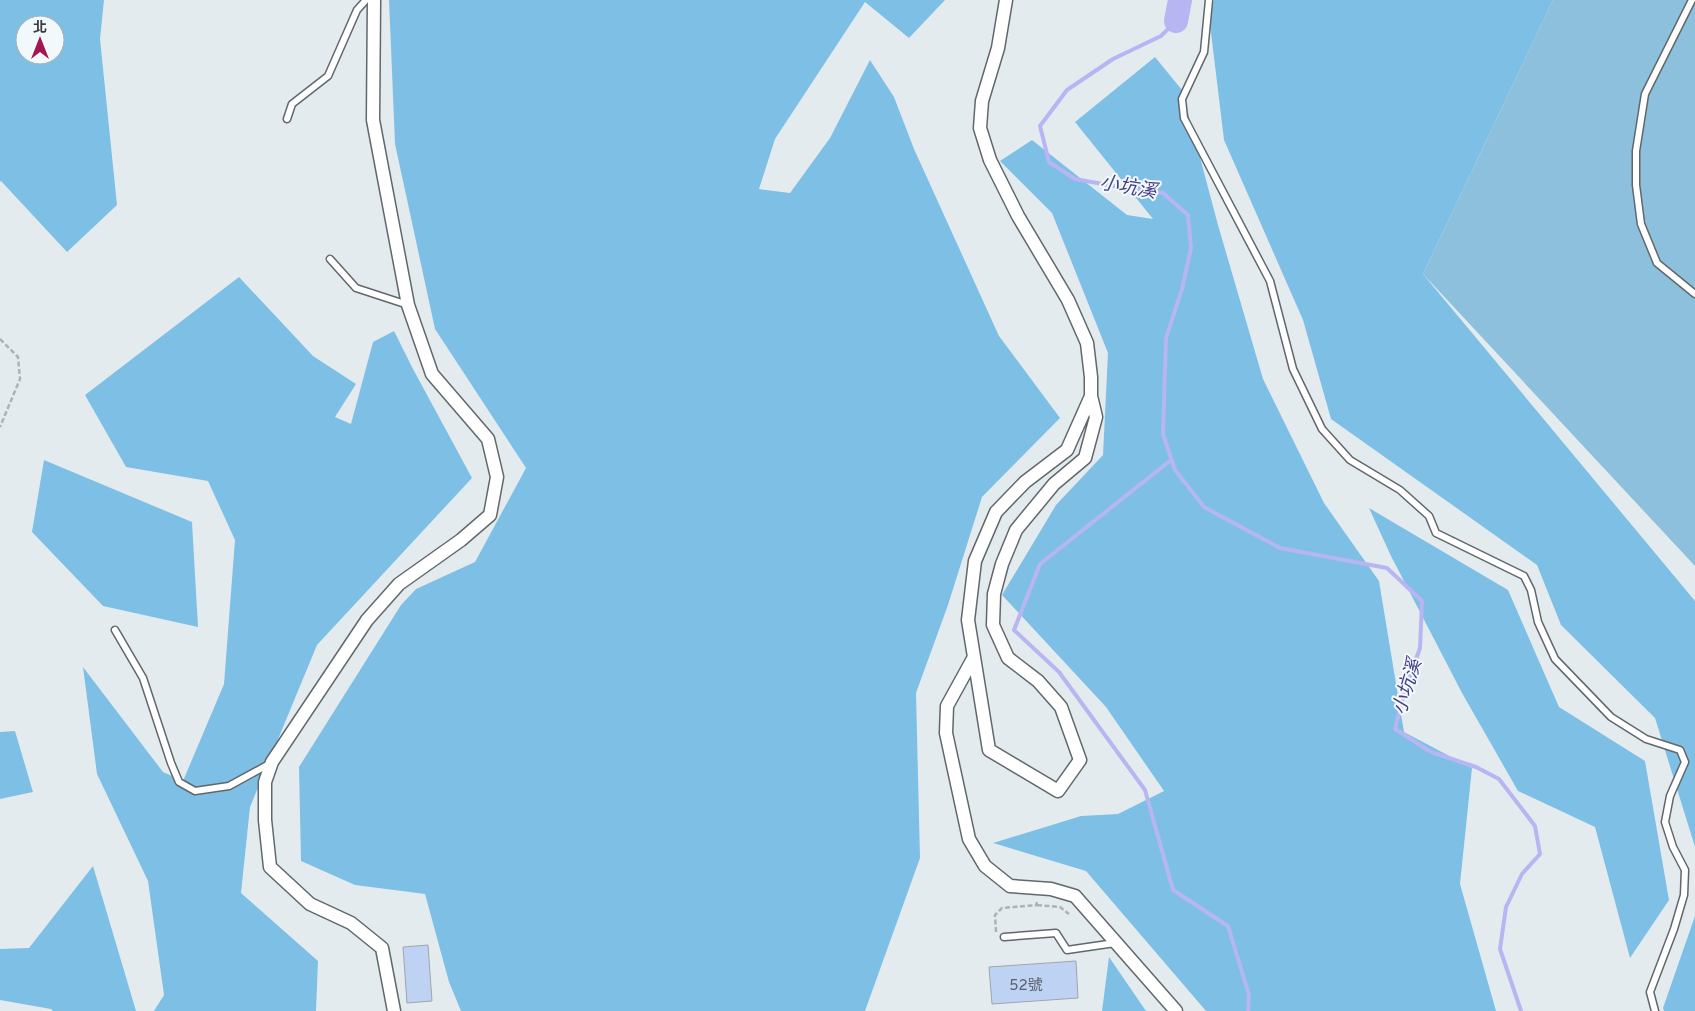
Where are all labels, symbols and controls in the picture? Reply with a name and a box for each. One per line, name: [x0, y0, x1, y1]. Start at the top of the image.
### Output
north arrow: [15, 15, 65, 65]
text: 北: [33, 20, 47, 37]
water label: 小坑溪: [1098, 171, 1161, 205]
water label: 小坑溪: [1388, 653, 1429, 718]
house number: 52號: [1009, 977, 1043, 996]

